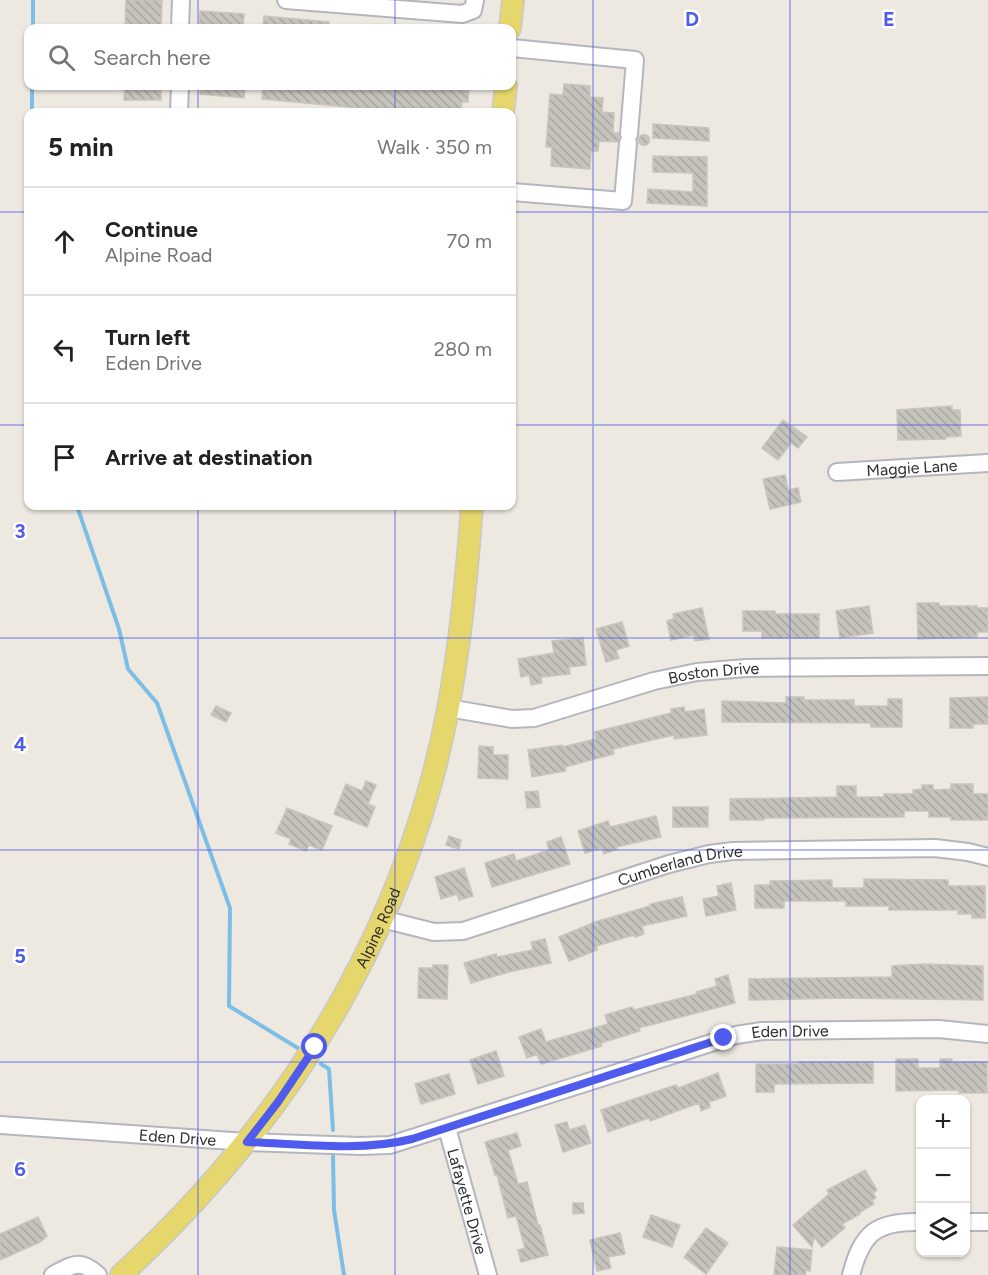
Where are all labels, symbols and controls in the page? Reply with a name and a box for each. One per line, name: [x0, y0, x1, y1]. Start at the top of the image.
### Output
text: D: [685, 7, 699, 31]
text: E: [883, 7, 895, 31]
search box: [24, 24, 516, 90]
icon: search: [45, 41, 78, 74]
text: Search here: [93, 44, 211, 71]
text: 5 min: [48, 131, 114, 163]
text: Walk · 350 m: [377, 135, 492, 159]
text: Continue: [105, 216, 198, 243]
icon: ahead: [48, 225, 81, 258]
text: 70 m: [446, 229, 492, 253]
text: Alpine Road: [105, 243, 212, 267]
text: Turn left: [105, 324, 191, 351]
icon: left: [48, 333, 81, 366]
text: 280 m: [434, 337, 492, 361]
text: Eden Drive: [105, 351, 202, 375]
icon: arrive: [48, 441, 81, 474]
text: Arrive at destination: [105, 444, 313, 471]
street label: Maggie Lane: [866, 456, 958, 480]
text: 3: [14, 519, 26, 543]
street label: Boston Drive: [666, 659, 760, 688]
text: 4: [14, 732, 27, 756]
street label: Cumberland Drive: [615, 842, 743, 890]
street label: Alpine Road: [352, 885, 405, 971]
text: 5: [14, 944, 26, 968]
street label: Eden Drive: [750, 1021, 829, 1043]
route end: [710, 1024, 736, 1050]
route start: [301, 1033, 327, 1059]
map controls: [916, 1095, 970, 1257]
button: +: [916, 1095, 970, 1149]
street label: Eden Drive: [138, 1126, 217, 1150]
street label: Lafayette Drive: [443, 1146, 491, 1257]
button: −: [916, 1149, 970, 1203]
text: 6: [14, 1157, 26, 1181]
button: layers: [916, 1203, 970, 1257]

